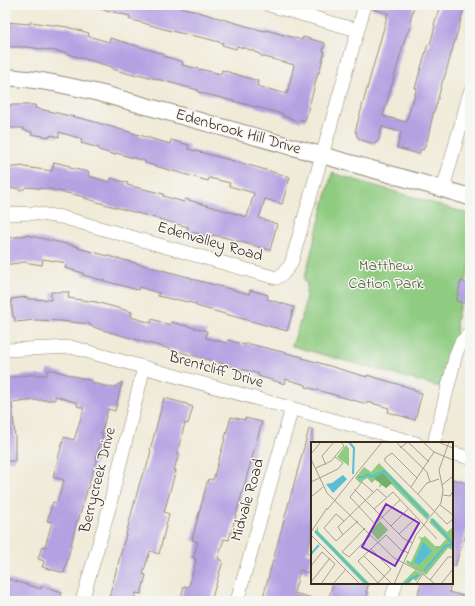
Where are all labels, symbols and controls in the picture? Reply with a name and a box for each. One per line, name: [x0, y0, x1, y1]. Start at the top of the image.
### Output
street label: Edenbrook Hill Drive: [173, 103, 304, 162]
street label: Edenvalley Road: [154, 215, 266, 269]
park label: Matthew Cation Park: [349, 254, 424, 296]
street label: Brentcliff Drive: [165, 345, 267, 395]
street label: Berrycreek Drive: [73, 424, 123, 536]
inset map: [311, 442, 453, 584]
street label: Midvale Road: [225, 456, 271, 544]

